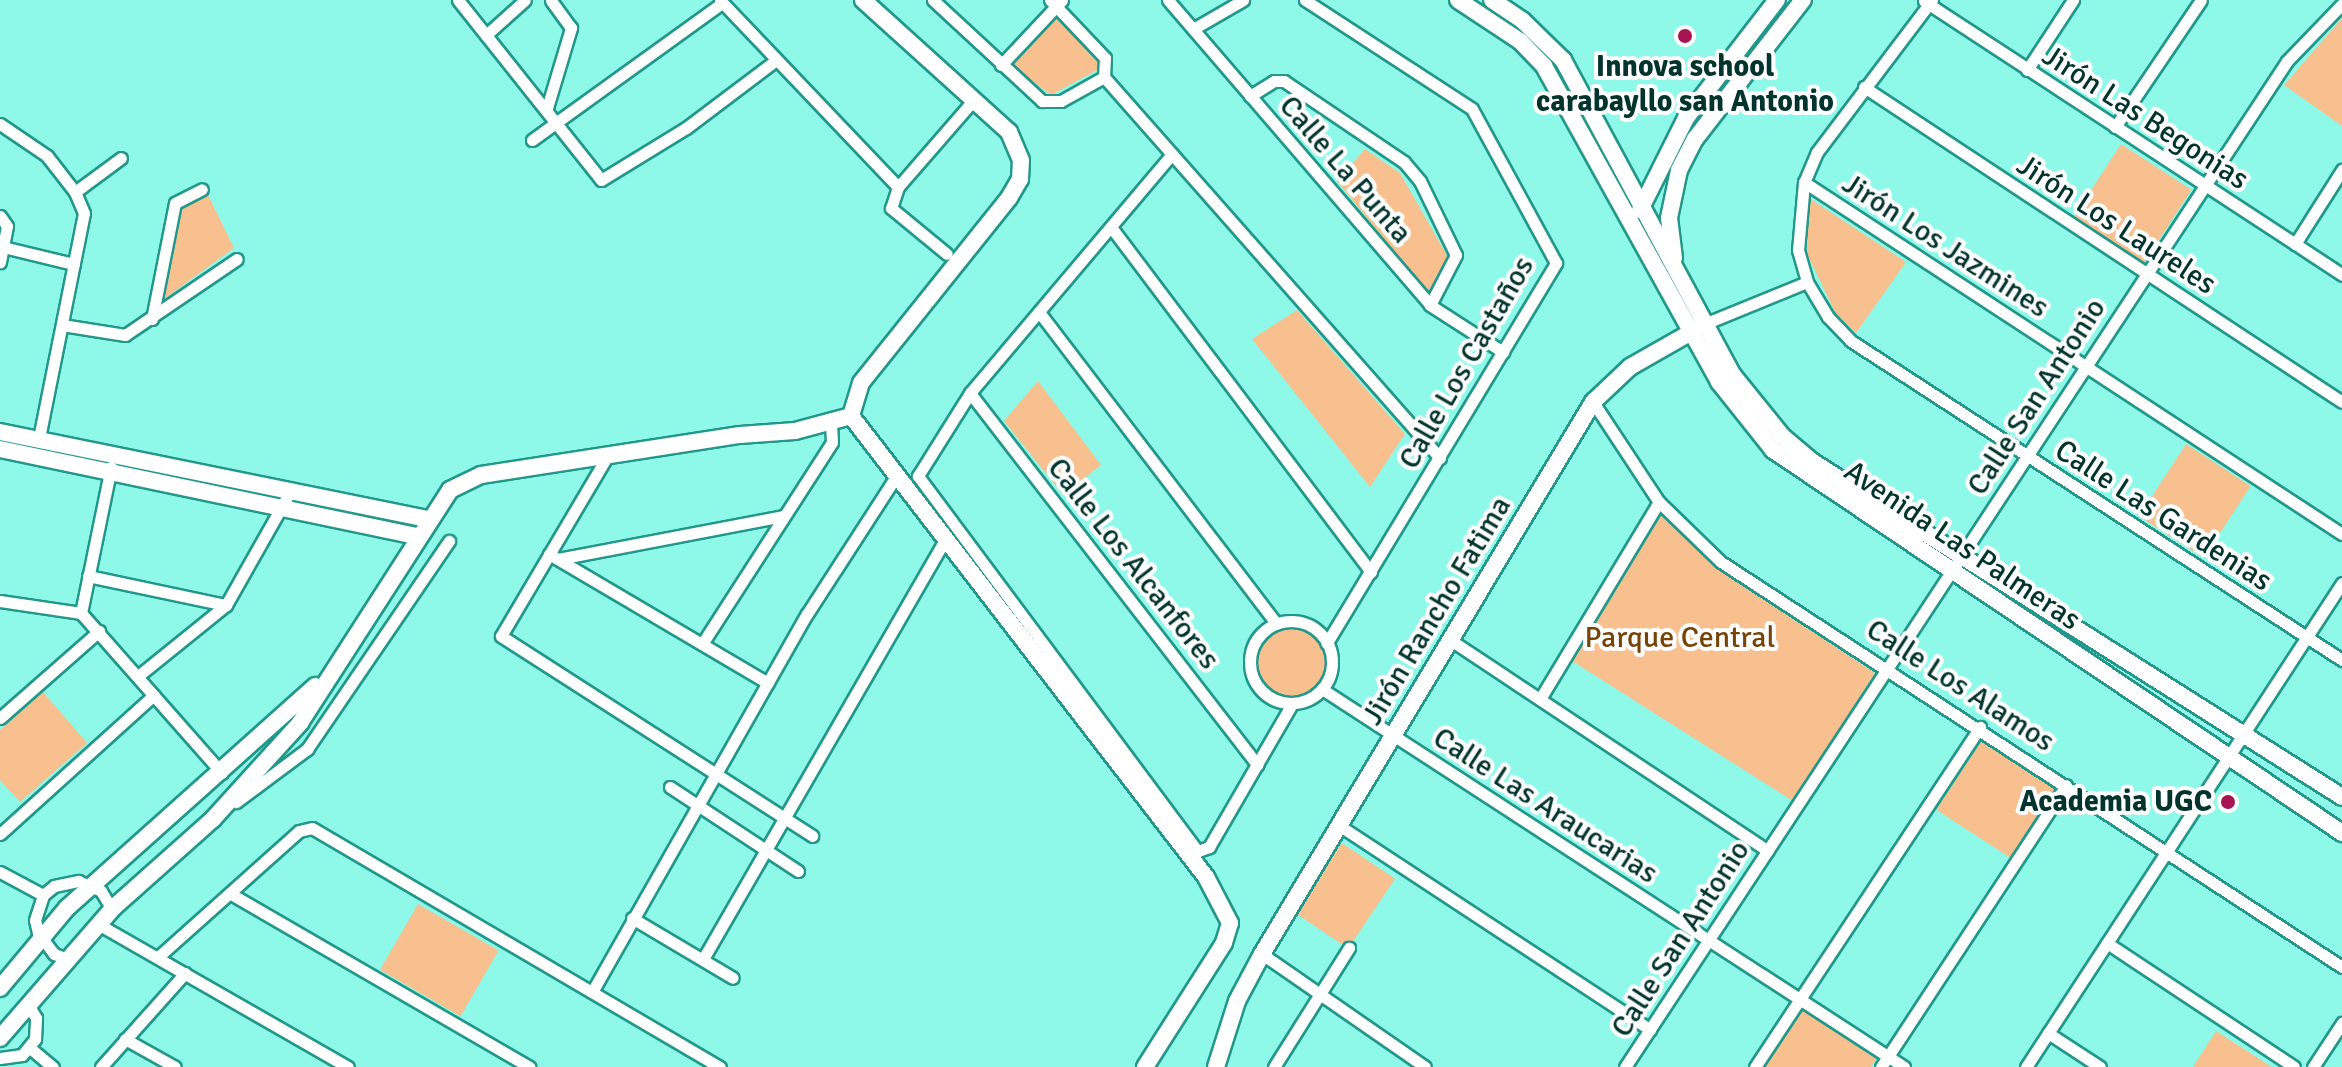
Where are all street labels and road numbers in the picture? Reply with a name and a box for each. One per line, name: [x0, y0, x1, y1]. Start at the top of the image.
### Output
street label: Jirón Las Begonias: [2035, 38, 2255, 198]
street label: Calle La Punta: [1271, 89, 1419, 251]
street label: Jirón Los Laureles: [2010, 147, 2222, 303]
street label: Jirón Los Jazmines: [1835, 166, 2055, 326]
street label: Calle Los Castaños: [1392, 251, 1542, 475]
street label: Calle San Antonio: [1960, 292, 2114, 502]
street label: Calle Las Gardenias: [2048, 433, 2278, 599]
street label: Calle Los Alcanfores: [1039, 451, 1227, 677]
street label: Avenida Las Palmeras: [1837, 454, 2087, 638]
street label: Jirón Rancho Fatima: [1355, 490, 1519, 732]
street label: Calle Los Alamos: [1859, 612, 2061, 760]
street label: Calle Las Araucarias: [1426, 720, 1664, 892]
street label: Calle San Antonio: [1604, 834, 1758, 1044]

